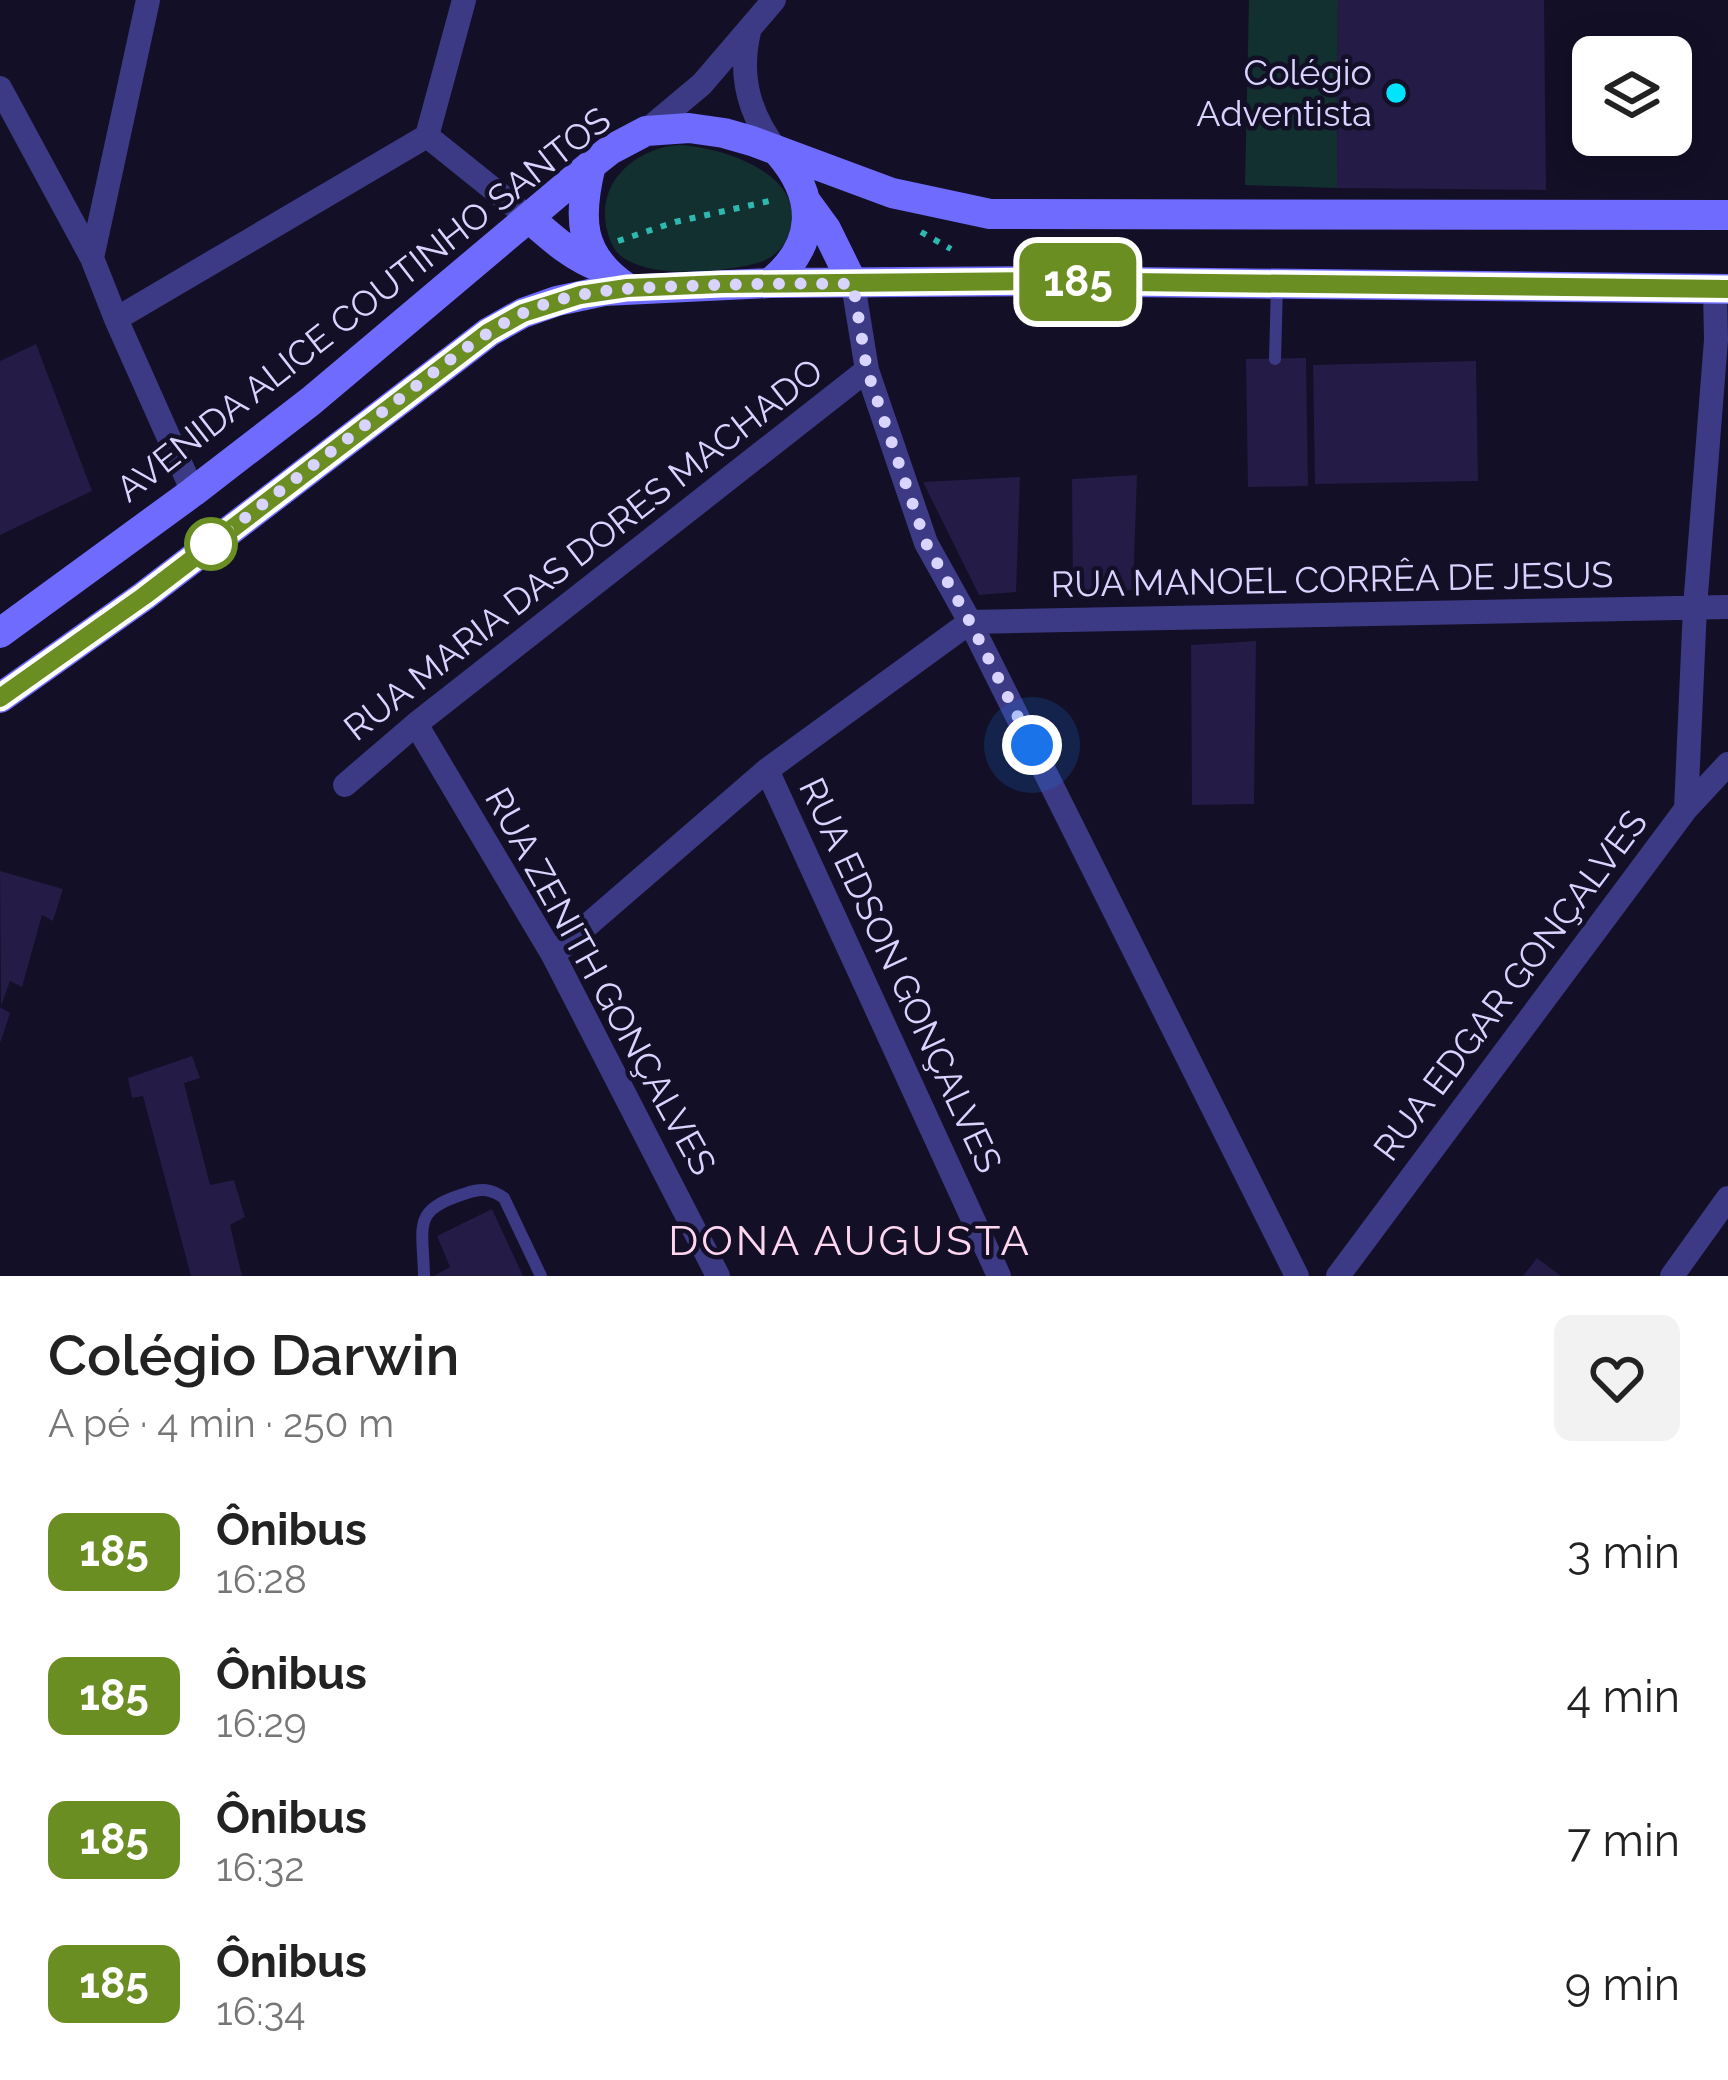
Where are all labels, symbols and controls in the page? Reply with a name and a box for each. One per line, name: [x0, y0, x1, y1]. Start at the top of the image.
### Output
map controls: [1572, 36, 1692, 156]
button: layers: [1572, 36, 1692, 156]
place label: Colégio Adventista: [1196, 51, 1372, 134]
marker: Colégio Adventista: [1383, 80, 1409, 106]
street label: AVENIDA ALICE COUTINHO SANTOS: [108, 98, 618, 510]
line badge: 185: [1009, 243, 1147, 321]
text: 185: [1043, 257, 1113, 306]
street label: RUA MARIA DAS DORES MACHADO: [336, 349, 830, 749]
unlabelled marker: [186, 519, 236, 569]
street label: RUA MANOEL CORRÊA DE JESUS: [1050, 553, 1614, 605]
your location: [1002, 715, 1062, 775]
street label: RUA EDSON GONÇALVES: [791, 771, 1011, 1179]
street label: RUA ZENITH GONÇALVES: [477, 780, 725, 1182]
street label: RUA EDGAR GONÇALVES: [1365, 802, 1655, 1168]
district label: DONA AUGUSTA: [668, 1216, 1032, 1265]
button: heart: [1554, 1315, 1680, 1441]
text: Colégio Darwin: [48, 1321, 459, 1388]
text: A pé · 4 min · 250 m: [48, 1400, 394, 1446]
text: Ônibus: [216, 1503, 367, 1556]
text: 3 min: [1567, 1526, 1680, 1579]
text: 185: [79, 1527, 149, 1576]
text: 16:28: [216, 1556, 307, 1602]
text: Ônibus: [216, 1647, 367, 1700]
text: 4 min: [1567, 1670, 1680, 1723]
text: 185: [79, 1671, 149, 1720]
text: 16:29: [216, 1700, 307, 1746]
text: Ônibus: [216, 1791, 367, 1844]
text: 7 min: [1567, 1814, 1680, 1867]
text: 185: [79, 1815, 149, 1864]
text: 16:32: [216, 1844, 305, 1890]
text: Ônibus: [216, 1935, 367, 1988]
text: 9 min: [1565, 1958, 1680, 2011]
text: 185: [79, 1959, 149, 2008]
text: 16:34: [216, 1988, 306, 2034]

